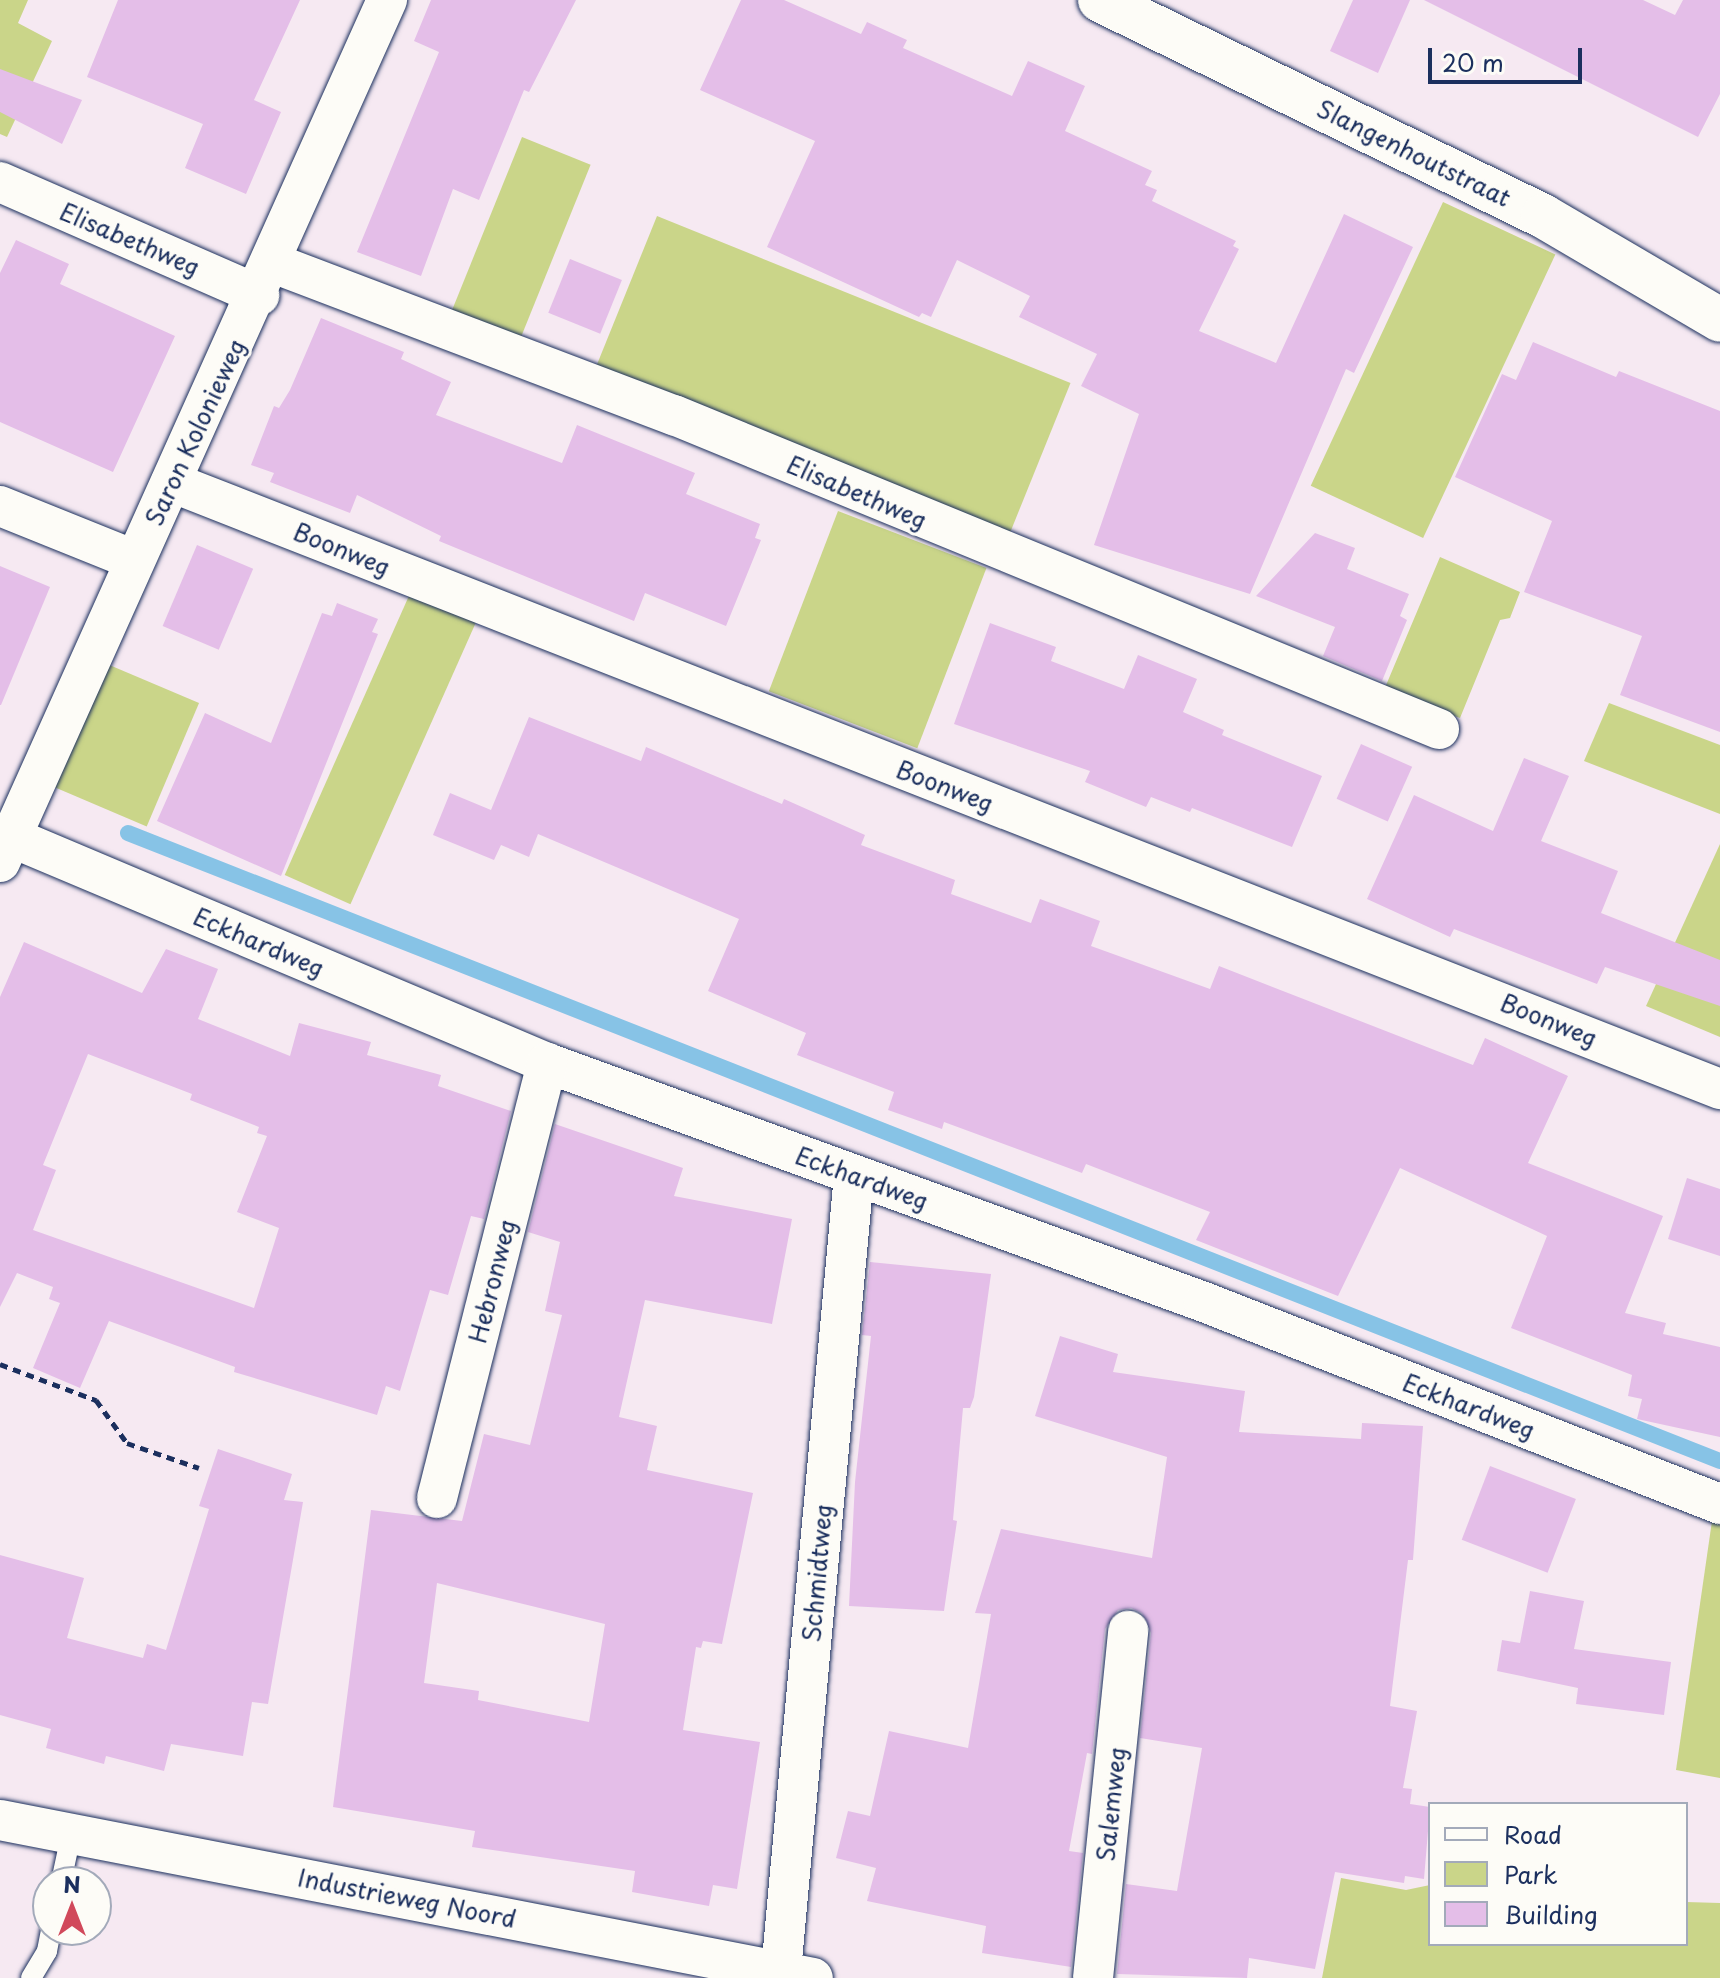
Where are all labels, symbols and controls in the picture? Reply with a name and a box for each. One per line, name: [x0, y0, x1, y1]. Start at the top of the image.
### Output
scale bar: [1432, 32, 1586, 82]
text: 20 m: [1442, 44, 1504, 80]
street label: Slangenhoutstraat: [1312, 94, 1516, 212]
street label: Elisabethweg: [56, 197, 204, 281]
street label: Saron Kolonieweg: [139, 333, 251, 531]
street label: Elisabethweg: [783, 450, 931, 534]
street label: Boonweg: [289, 517, 395, 581]
street label: Boonweg: [892, 754, 998, 818]
street label: Eckhardweg: [189, 901, 329, 983]
street label: Boonweg: [1496, 988, 1602, 1052]
street label: Eckhardweg: [792, 1141, 932, 1215]
street label: Hebronweg: [463, 1216, 521, 1346]
street label: Eckhardweg: [1399, 1368, 1539, 1444]
street label: Schmidtweg: [797, 1503, 837, 1643]
street label: Salemweg: [1091, 1745, 1131, 1863]
legend: [1428, 1802, 1688, 1946]
text: Road: [1504, 1816, 1562, 1852]
text: Park: [1504, 1856, 1558, 1892]
street label: Industrieweg Noord: [295, 1863, 519, 1933]
north arrow: [32, 1866, 112, 1946]
text: N: [63, 1867, 81, 1900]
text: Building: [1504, 1896, 1598, 1932]

